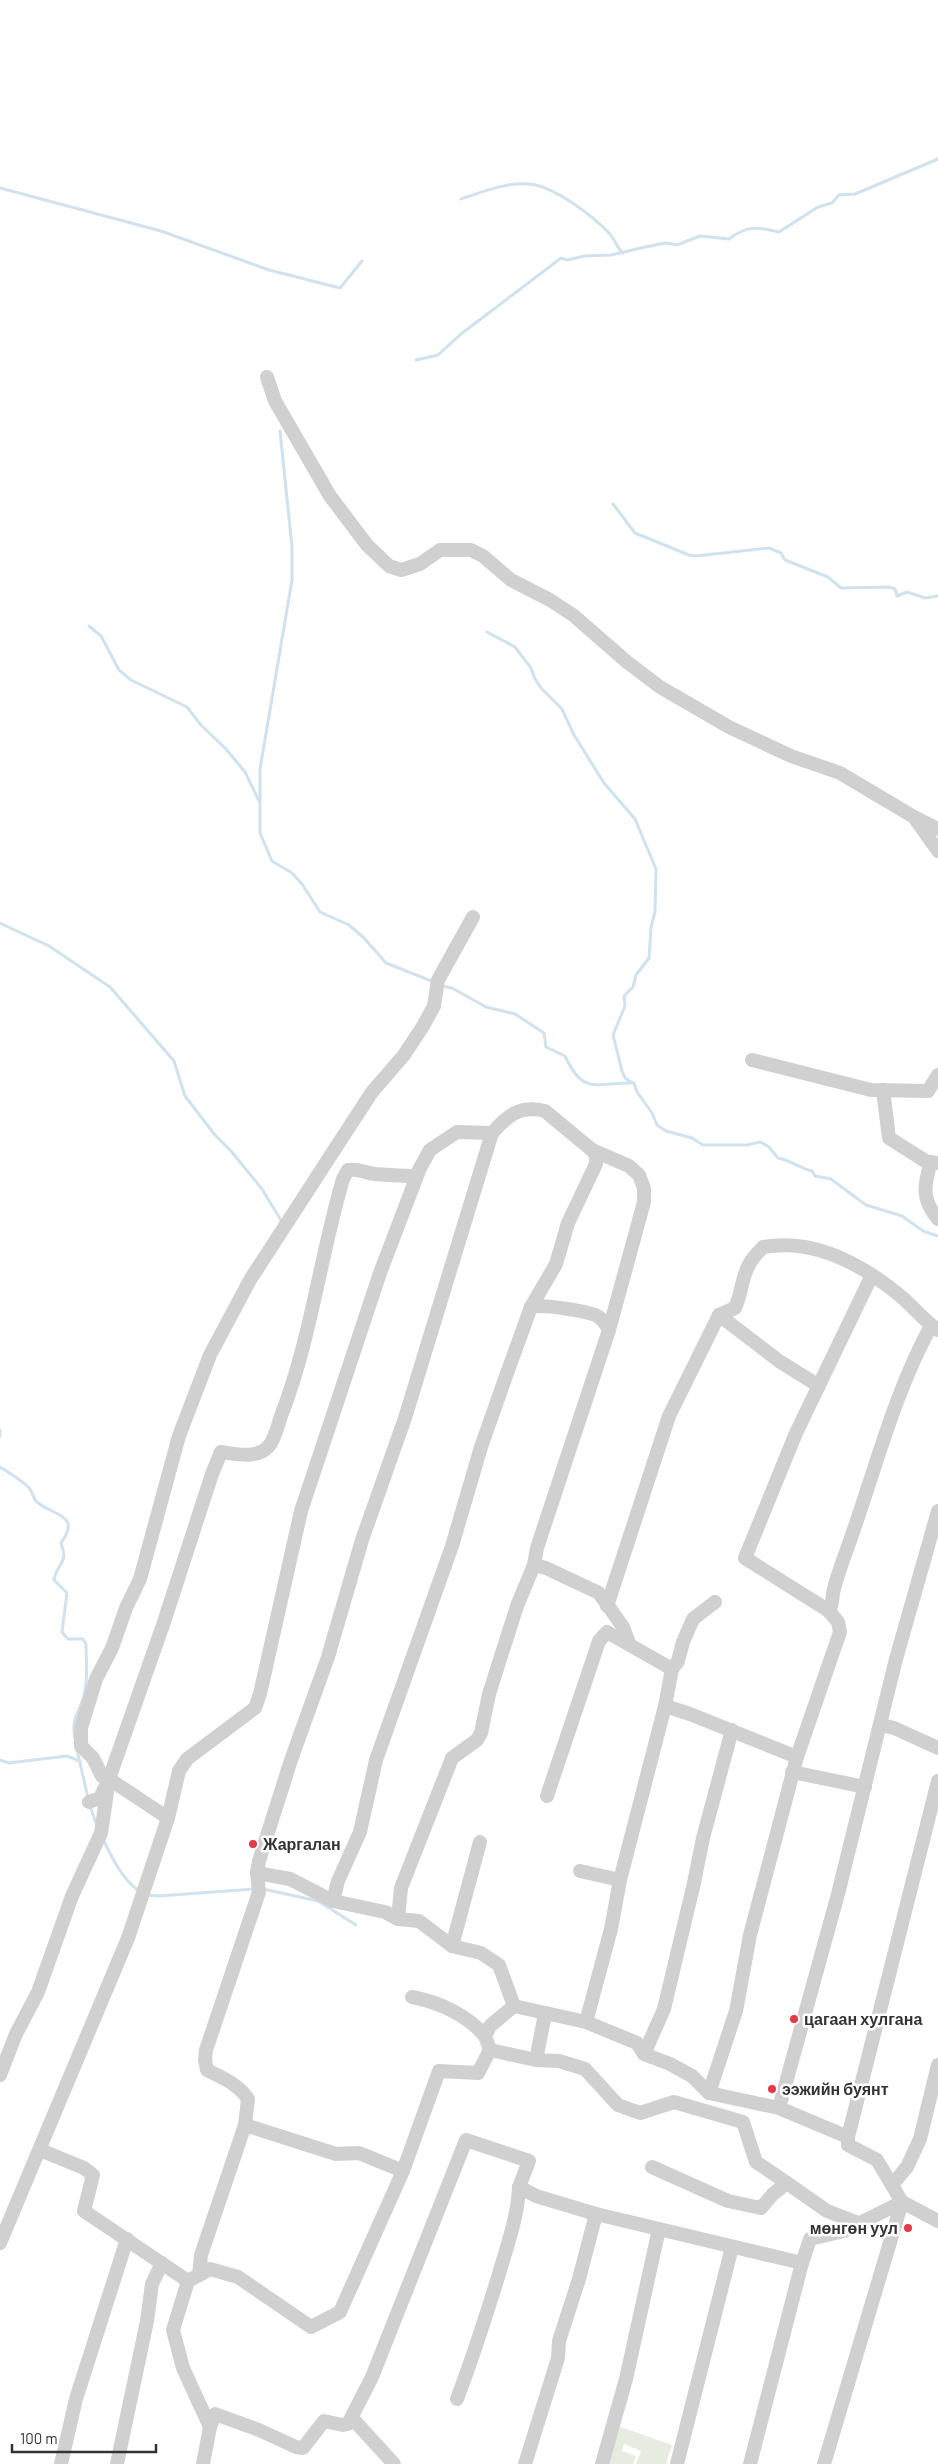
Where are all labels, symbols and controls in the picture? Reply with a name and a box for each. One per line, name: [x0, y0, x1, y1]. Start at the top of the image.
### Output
place label: Жаргалан: [262, 1834, 341, 1853]
marker: Жаргалан: [247, 1838, 259, 1850]
place label: цагаан хулгана: [804, 2009, 922, 2028]
marker: цагаан хулгана: [788, 2013, 800, 2025]
place label: ээжийн буянт: [782, 2079, 889, 2098]
marker: ээжийн буянт: [766, 2083, 778, 2095]
place label: мөнгөн уул: [810, 2218, 898, 2237]
marker: мөнгөн уул: [902, 2222, 914, 2234]
scale bar: [12, 2422, 156, 2454]
text: 100 m: [20, 2429, 58, 2447]

